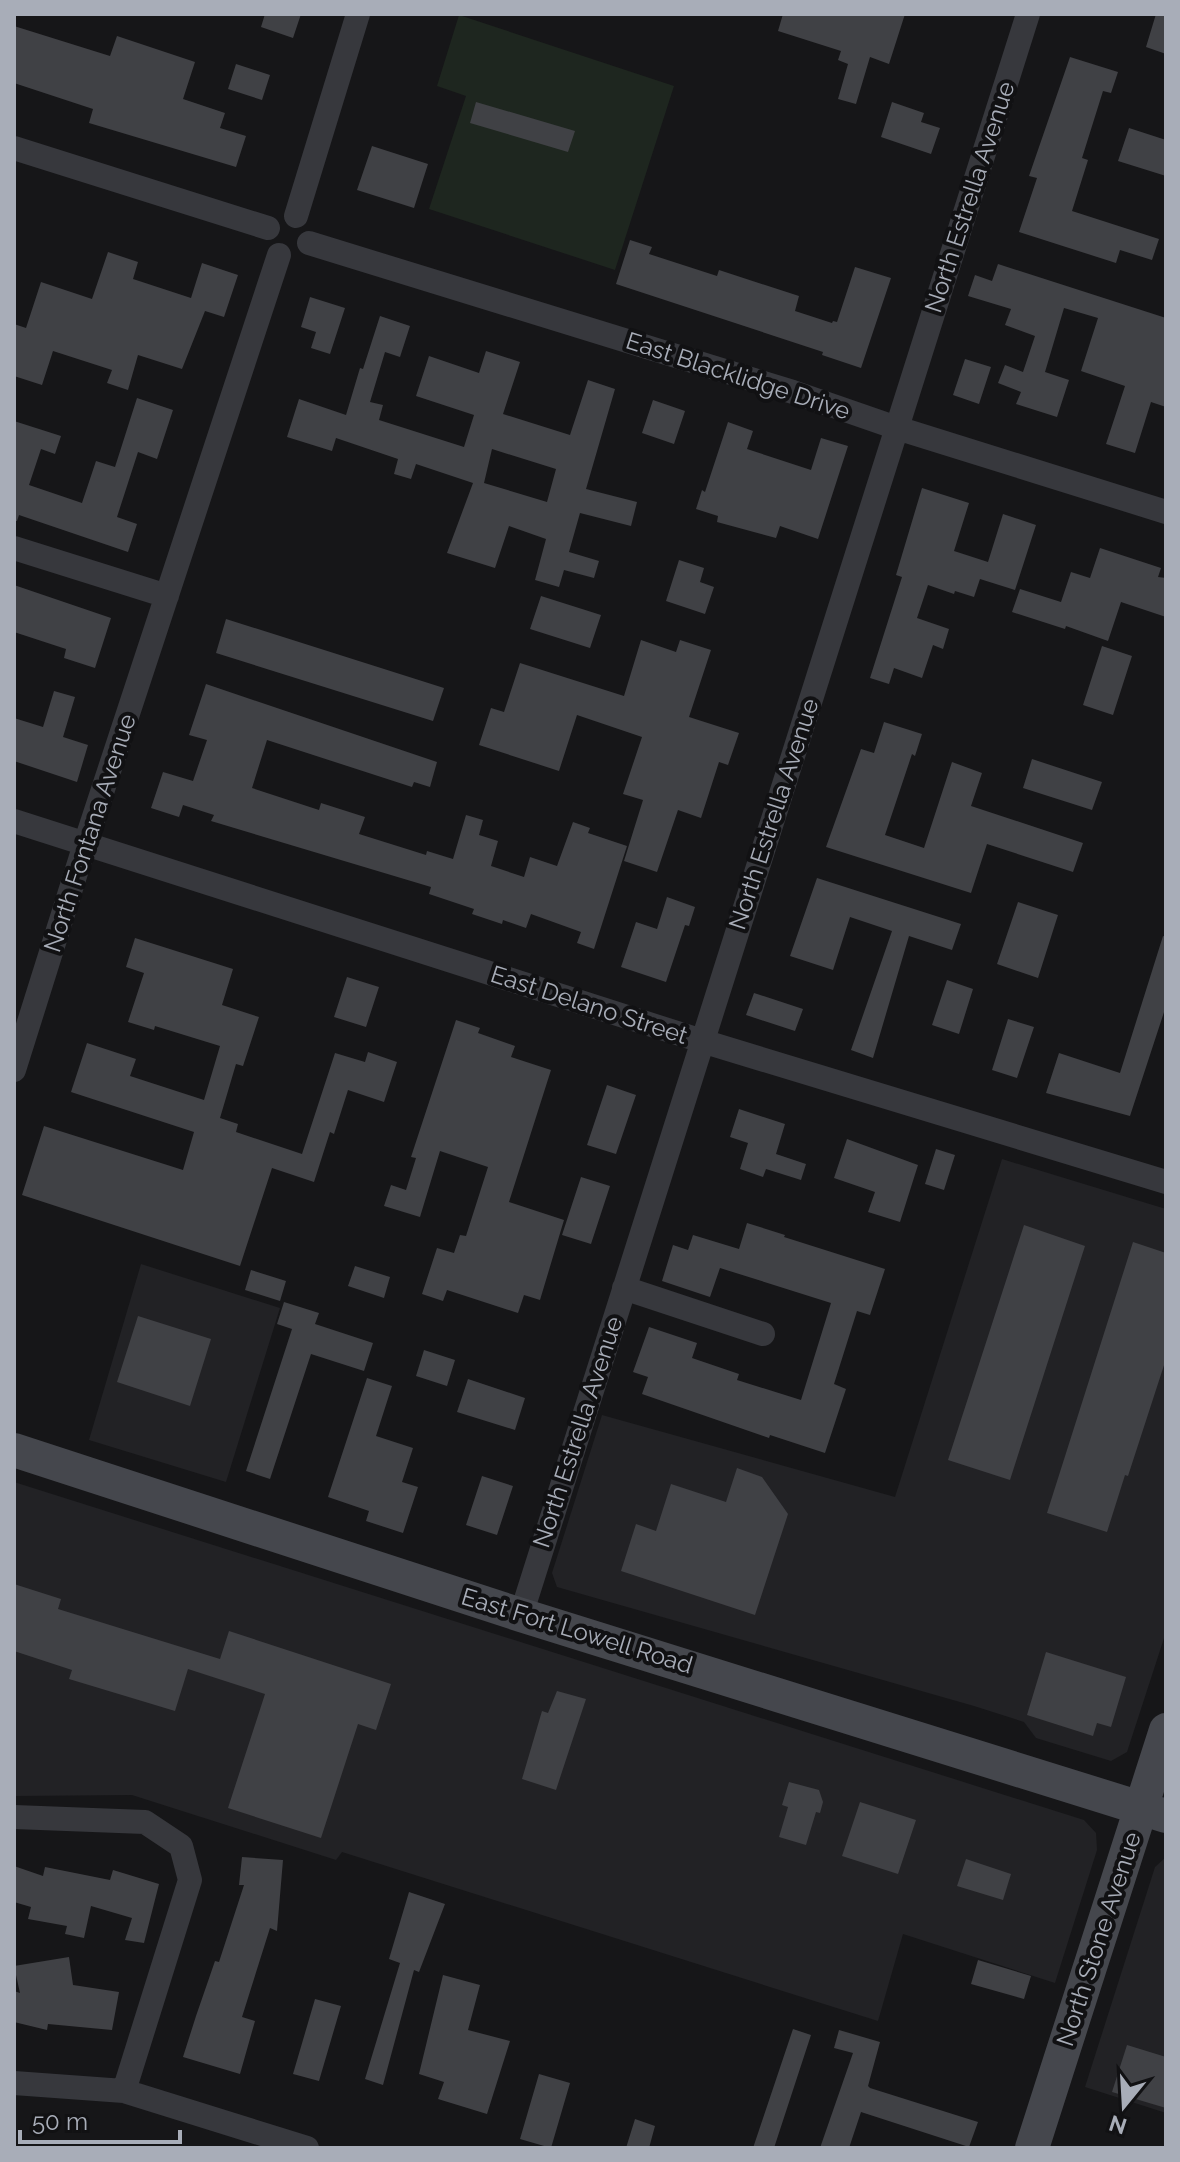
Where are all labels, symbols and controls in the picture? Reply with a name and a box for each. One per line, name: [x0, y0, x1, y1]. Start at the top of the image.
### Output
street label: North Estrella Avenue: [918, 78, 1021, 316]
street label: East Blacklidge Drive: [622, 326, 854, 425]
street label: North Estrella Avenue: [722, 695, 825, 933]
street label: North Fontana Avenue: [37, 710, 142, 955]
street label: East Delano Street: [487, 959, 691, 1050]
street label: North Estrella Avenue: [526, 1313, 629, 1551]
street label: East Fort Lowell Road: [458, 1582, 696, 1680]
street label: North Stone Avenue: [1050, 1828, 1147, 2050]
north arrow: [1084, 2066, 1164, 2146]
scale bar: [20, 2094, 180, 2144]
text: 50 m: [32, 2107, 88, 2136]
text: N: [1106, 2110, 1130, 2140]

